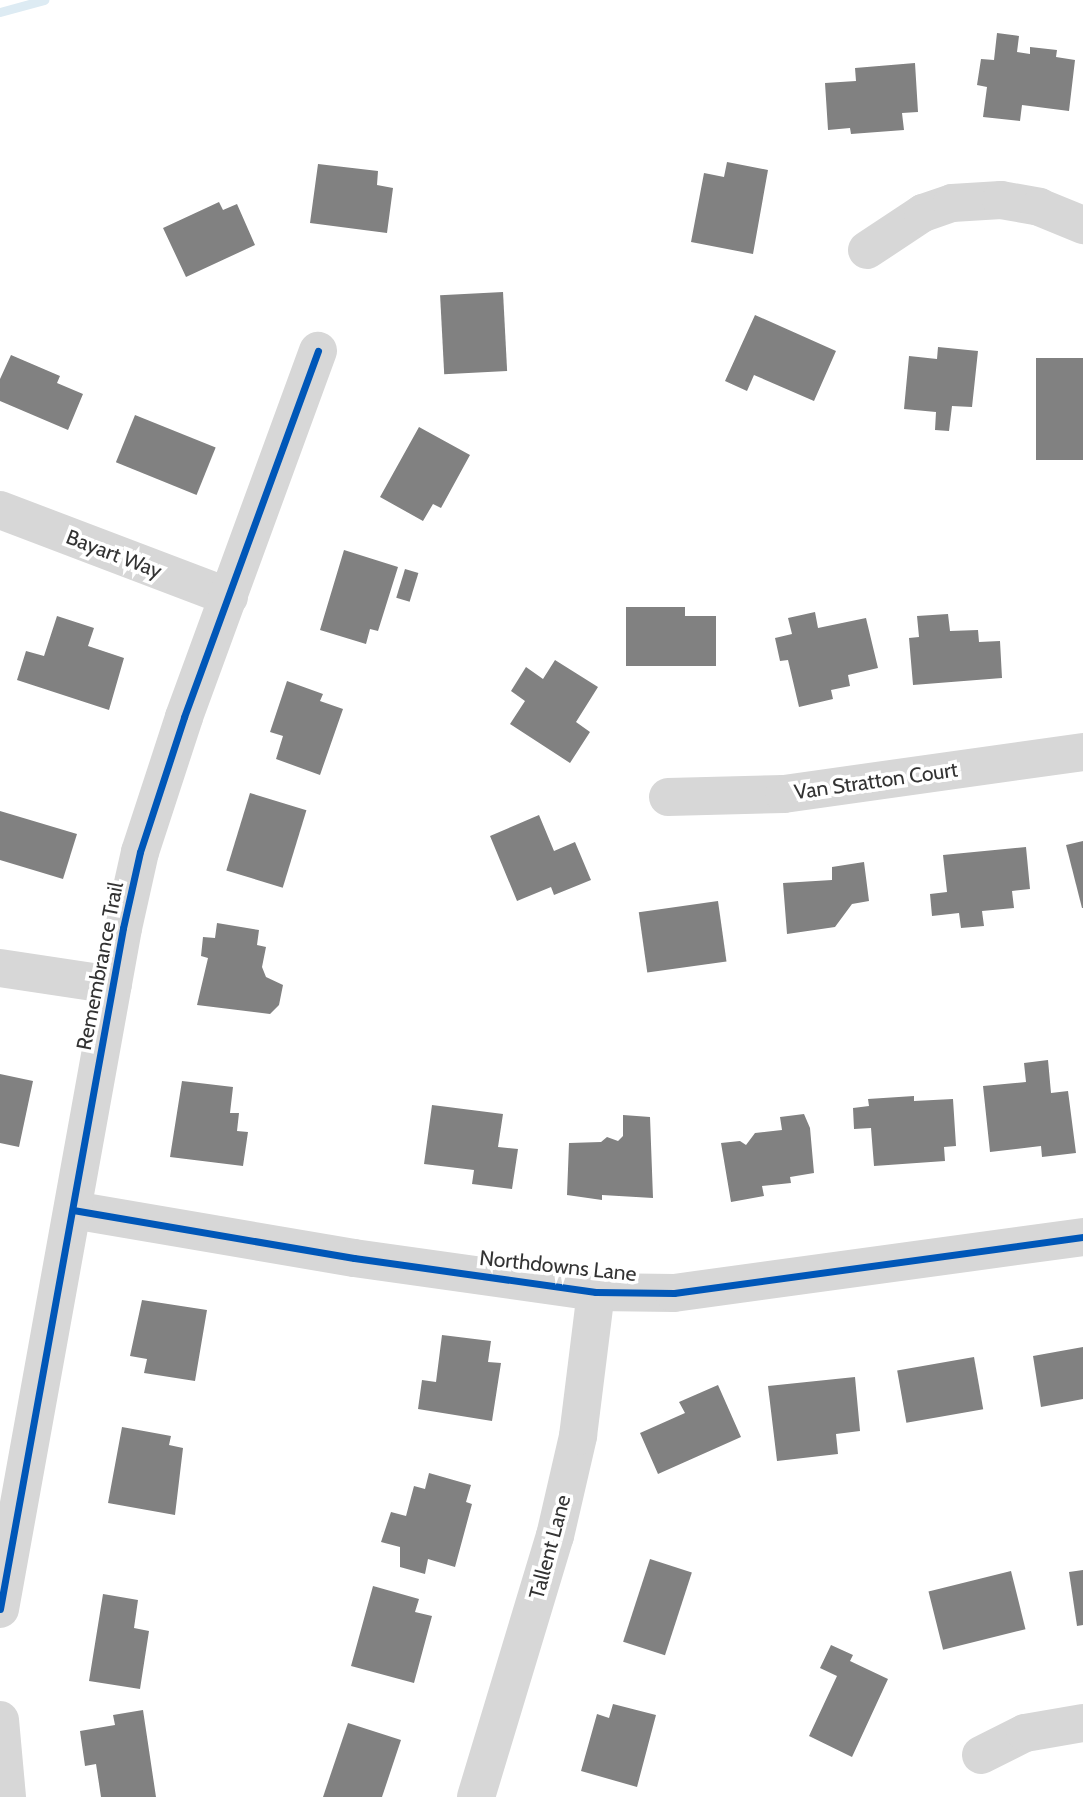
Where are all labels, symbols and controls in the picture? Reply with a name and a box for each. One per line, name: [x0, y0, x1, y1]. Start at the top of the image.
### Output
street label: Bayart Way: [63, 524, 165, 584]
street label: Van Stratton Court: [793, 757, 959, 805]
street label: Remembrance Trail: [71, 880, 129, 1052]
street label: Northdowns Lane: [478, 1245, 638, 1287]
street label: Tallent Lane: [524, 1492, 576, 1602]

